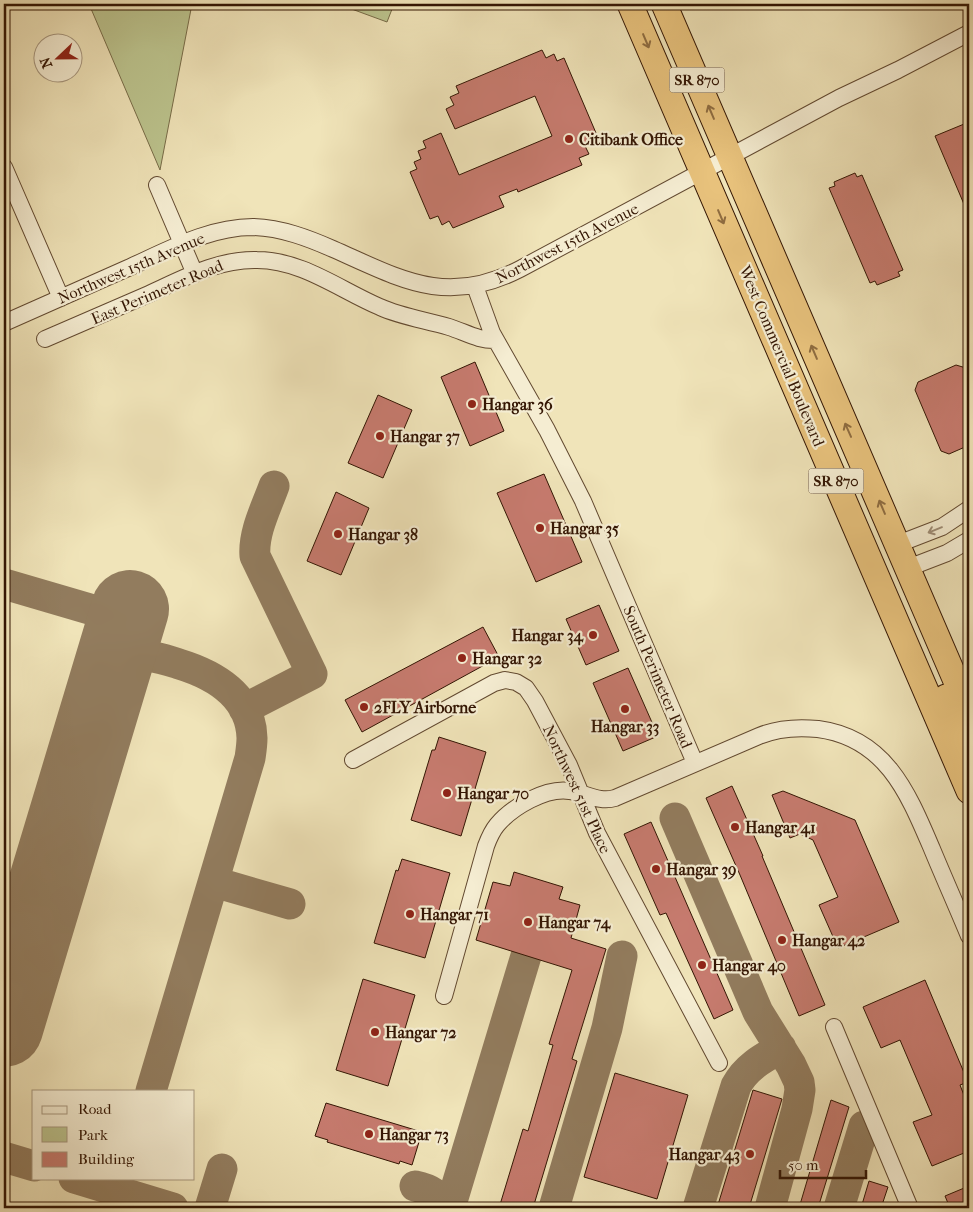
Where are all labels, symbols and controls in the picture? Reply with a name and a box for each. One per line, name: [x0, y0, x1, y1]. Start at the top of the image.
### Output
north arrow: [32, 32, 82, 82]
one-way arrow: [641, 33, 651, 48]
text: N: [36, 54, 56, 71]
road number: SR 870: [670, 68, 724, 92]
one-way arrow: [705, 105, 715, 120]
place label: Citibank Office: [579, 130, 683, 149]
marker: Citibank Office: [563, 133, 575, 145]
street label: Northwest 15th Avenue: [492, 199, 642, 287]
one-way arrow: [717, 209, 727, 224]
street label: Northwest 15th Avenue: [55, 228, 208, 308]
street label: East Perimeter Road: [88, 255, 226, 328]
street label: West Commercial Boulevard: [735, 262, 829, 450]
one-way arrow: [809, 345, 819, 360]
place label: Hangar 36: [482, 395, 553, 415]
marker: Hangar 36: [466, 398, 478, 410]
one-way arrow: [842, 423, 852, 438]
place label: Hangar 37: [390, 427, 460, 447]
marker: Hangar 37: [374, 430, 386, 442]
road number: SR 870: [808, 468, 864, 494]
one-way arrow: [876, 500, 886, 515]
place label: Hangar 35: [550, 519, 619, 539]
marker: Hangar 35: [534, 522, 546, 534]
place label: Hangar 38: [348, 525, 418, 545]
one-way arrow: [928, 525, 943, 535]
marker: Hangar 38: [332, 528, 344, 540]
street label: South Perimeter Road: [619, 603, 697, 751]
place label: Hangar 34: [511, 626, 585, 646]
marker: Hangar 34: [587, 629, 599, 641]
place label: Hangar 32: [472, 649, 542, 669]
marker: Hangar 32: [456, 652, 468, 664]
place label: 2FLY Airborne: [374, 698, 476, 717]
marker: 2FLY Airborne: [358, 701, 370, 713]
marker: Hangar 33: [619, 703, 631, 715]
place label: Hangar 33: [591, 717, 659, 737]
street label: Northwest 51st Place: [539, 722, 615, 856]
place label: Hangar 70: [457, 784, 529, 804]
marker: Hangar 70: [441, 787, 453, 799]
place label: Hangar 41: [745, 818, 816, 838]
marker: Hangar 41: [729, 821, 741, 833]
place label: Hangar 39: [666, 860, 736, 880]
marker: Hangar 39: [650, 863, 662, 875]
place label: Hangar 71: [420, 905, 489, 925]
marker: Hangar 71: [404, 908, 416, 920]
place label: Hangar 74: [538, 913, 612, 933]
marker: Hangar 74: [522, 916, 534, 928]
place label: Hangar 42: [792, 931, 865, 951]
marker: Hangar 42: [776, 934, 788, 946]
place label: Hangar 40: [712, 956, 786, 976]
marker: Hangar 40: [696, 959, 708, 971]
place label: Hangar 72: [385, 1023, 456, 1043]
marker: Hangar 72: [369, 1026, 381, 1038]
legend: [32, 1090, 195, 1180]
text: Road: [78, 1100, 112, 1118]
place label: Hangar 73: [379, 1125, 449, 1145]
text: Park: [78, 1126, 108, 1144]
marker: Hangar 73: [363, 1128, 375, 1140]
place label: Hangar 43: [668, 1145, 740, 1165]
scale bar: [780, 1147, 867, 1179]
marker: Hangar 43: [744, 1148, 756, 1160]
text: Building: [78, 1150, 135, 1168]
text: 50 m: [788, 1156, 819, 1174]

